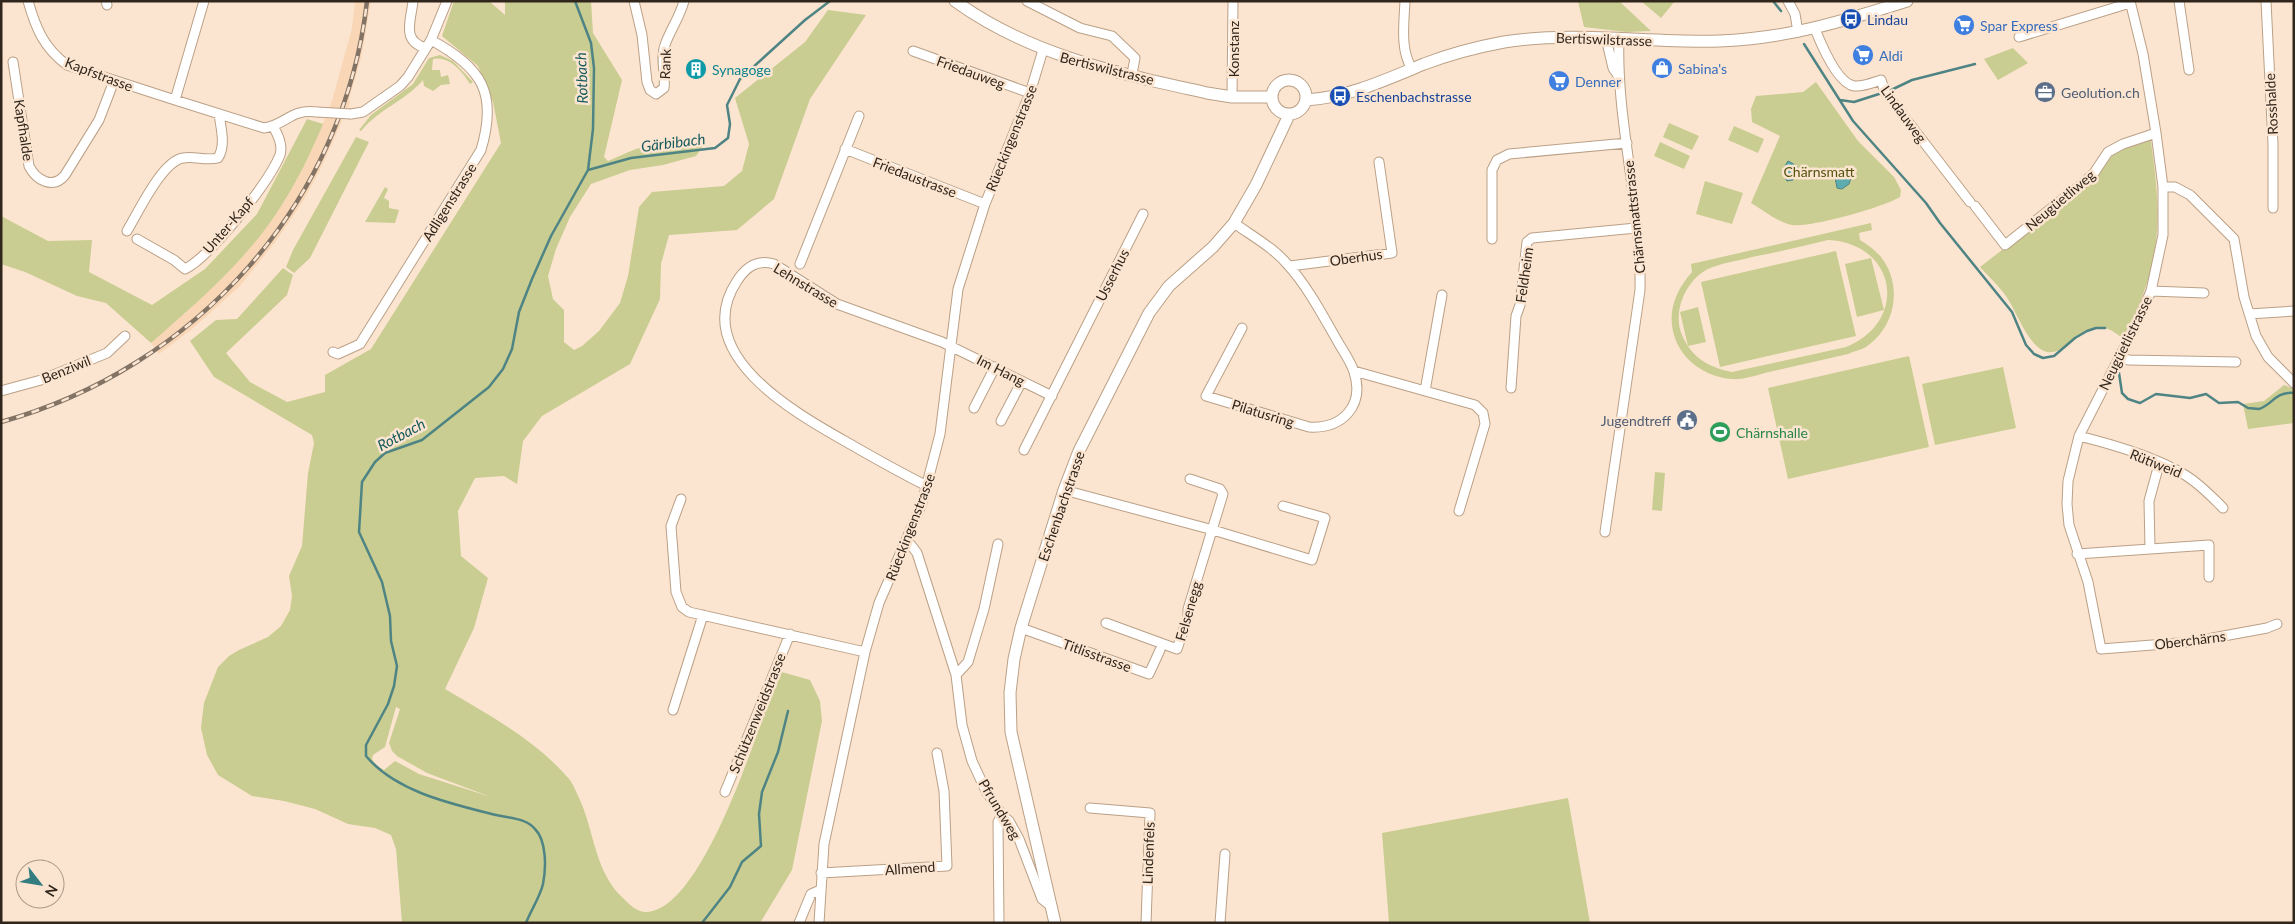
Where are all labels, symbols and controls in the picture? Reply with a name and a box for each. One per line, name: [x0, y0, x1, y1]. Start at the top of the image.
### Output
bus stop icon: Lindau: [1839, 7, 1863, 31]
place label: Lindau: [1867, 11, 1908, 28]
supermarket icon: Spar Express: [1952, 13, 1976, 37]
place label: Spar Express: [1980, 17, 2058, 34]
street label: Konstanz: [1225, 21, 1242, 77]
street label: Bertiswilstrasse: [1556, 29, 1652, 49]
supermarket icon: Aldi: [1851, 43, 1875, 67]
place label: Aldi: [1879, 47, 1903, 64]
street label: Rank: [656, 48, 674, 80]
street label: Bertiswilstrasse: [1058, 48, 1156, 88]
water label: Rotbach: [571, 52, 591, 104]
street label: Friedauweg: [935, 52, 1007, 92]
street label: Kapfstrasse: [63, 53, 135, 95]
shop icon: Sabina's: [1650, 56, 1674, 80]
building icon: Synagoge: [684, 57, 708, 81]
place label: Sabina's: [1678, 60, 1727, 77]
place label: Synagoge: [712, 61, 771, 78]
supermarket icon: Denner: [1547, 69, 1571, 93]
place label: Denner: [1575, 73, 1621, 90]
street label: Rosshalde: [2261, 73, 2281, 135]
office icon: Geolution.ch: [2033, 80, 2057, 104]
street label: Rüeckingenstrasse: [982, 82, 1040, 194]
street label: Lindauweg: [1878, 82, 1930, 146]
bus stop icon: Eschenbachstrasse: [1328, 84, 1352, 108]
place label: Geolution.ch: [2061, 84, 2140, 101]
place label: Eschenbachstrasse: [1356, 88, 1472, 105]
street label: Kapfhalde: [11, 98, 37, 162]
water label: Gärbibach: [640, 129, 706, 155]
street label: Friedaustrasse: [871, 153, 959, 201]
street label: Adligenstrasse: [418, 160, 480, 244]
street label: Chärnsmattstrasse: [1620, 160, 1648, 274]
park label: Chärnsmatt: [1783, 163, 1855, 180]
street label: Neugüetliweg: [2022, 166, 2098, 234]
street label: Unter-Kapf: [199, 193, 257, 257]
street label: Oberhus: [1329, 245, 1383, 269]
street label: Usserhus: [1092, 246, 1132, 304]
street label: Feldheim: [1512, 246, 1536, 304]
street label: Lehnstrasse: [771, 259, 841, 311]
street label: Neugüetlistrasse: [2095, 293, 2155, 393]
street label: Benziwil: [39, 351, 93, 387]
street label: Im Hang: [974, 351, 1028, 389]
street label: Pilatusring: [1230, 395, 1296, 431]
public building icon: Jugendtreff: [1675, 408, 1699, 432]
place label: Jugendtreff: [1601, 412, 1672, 429]
water label: Rotbach: [374, 414, 428, 454]
sports icon: Chärnshalle: [1708, 420, 1732, 444]
place label: Chärnshalle: [1736, 424, 1808, 441]
street label: Rütiweid: [2128, 445, 2184, 481]
street label: Eschenbachstrasse: [1034, 449, 1088, 563]
street label: Rüeckingenstrasse: [882, 471, 938, 583]
street label: Felsenegg: [1171, 579, 1205, 643]
street label: Oberchärns: [2153, 627, 2227, 653]
street label: Titlisstrasse: [1060, 635, 1134, 675]
street label: Schützenweidstrasse: [725, 650, 789, 776]
street label: Pfrundweg: [975, 776, 1025, 842]
street label: Lindenfels: [1138, 821, 1158, 885]
street label: Allmend: [884, 858, 936, 878]
north arrow: [15, 859, 65, 909]
text: N: [42, 882, 62, 900]

